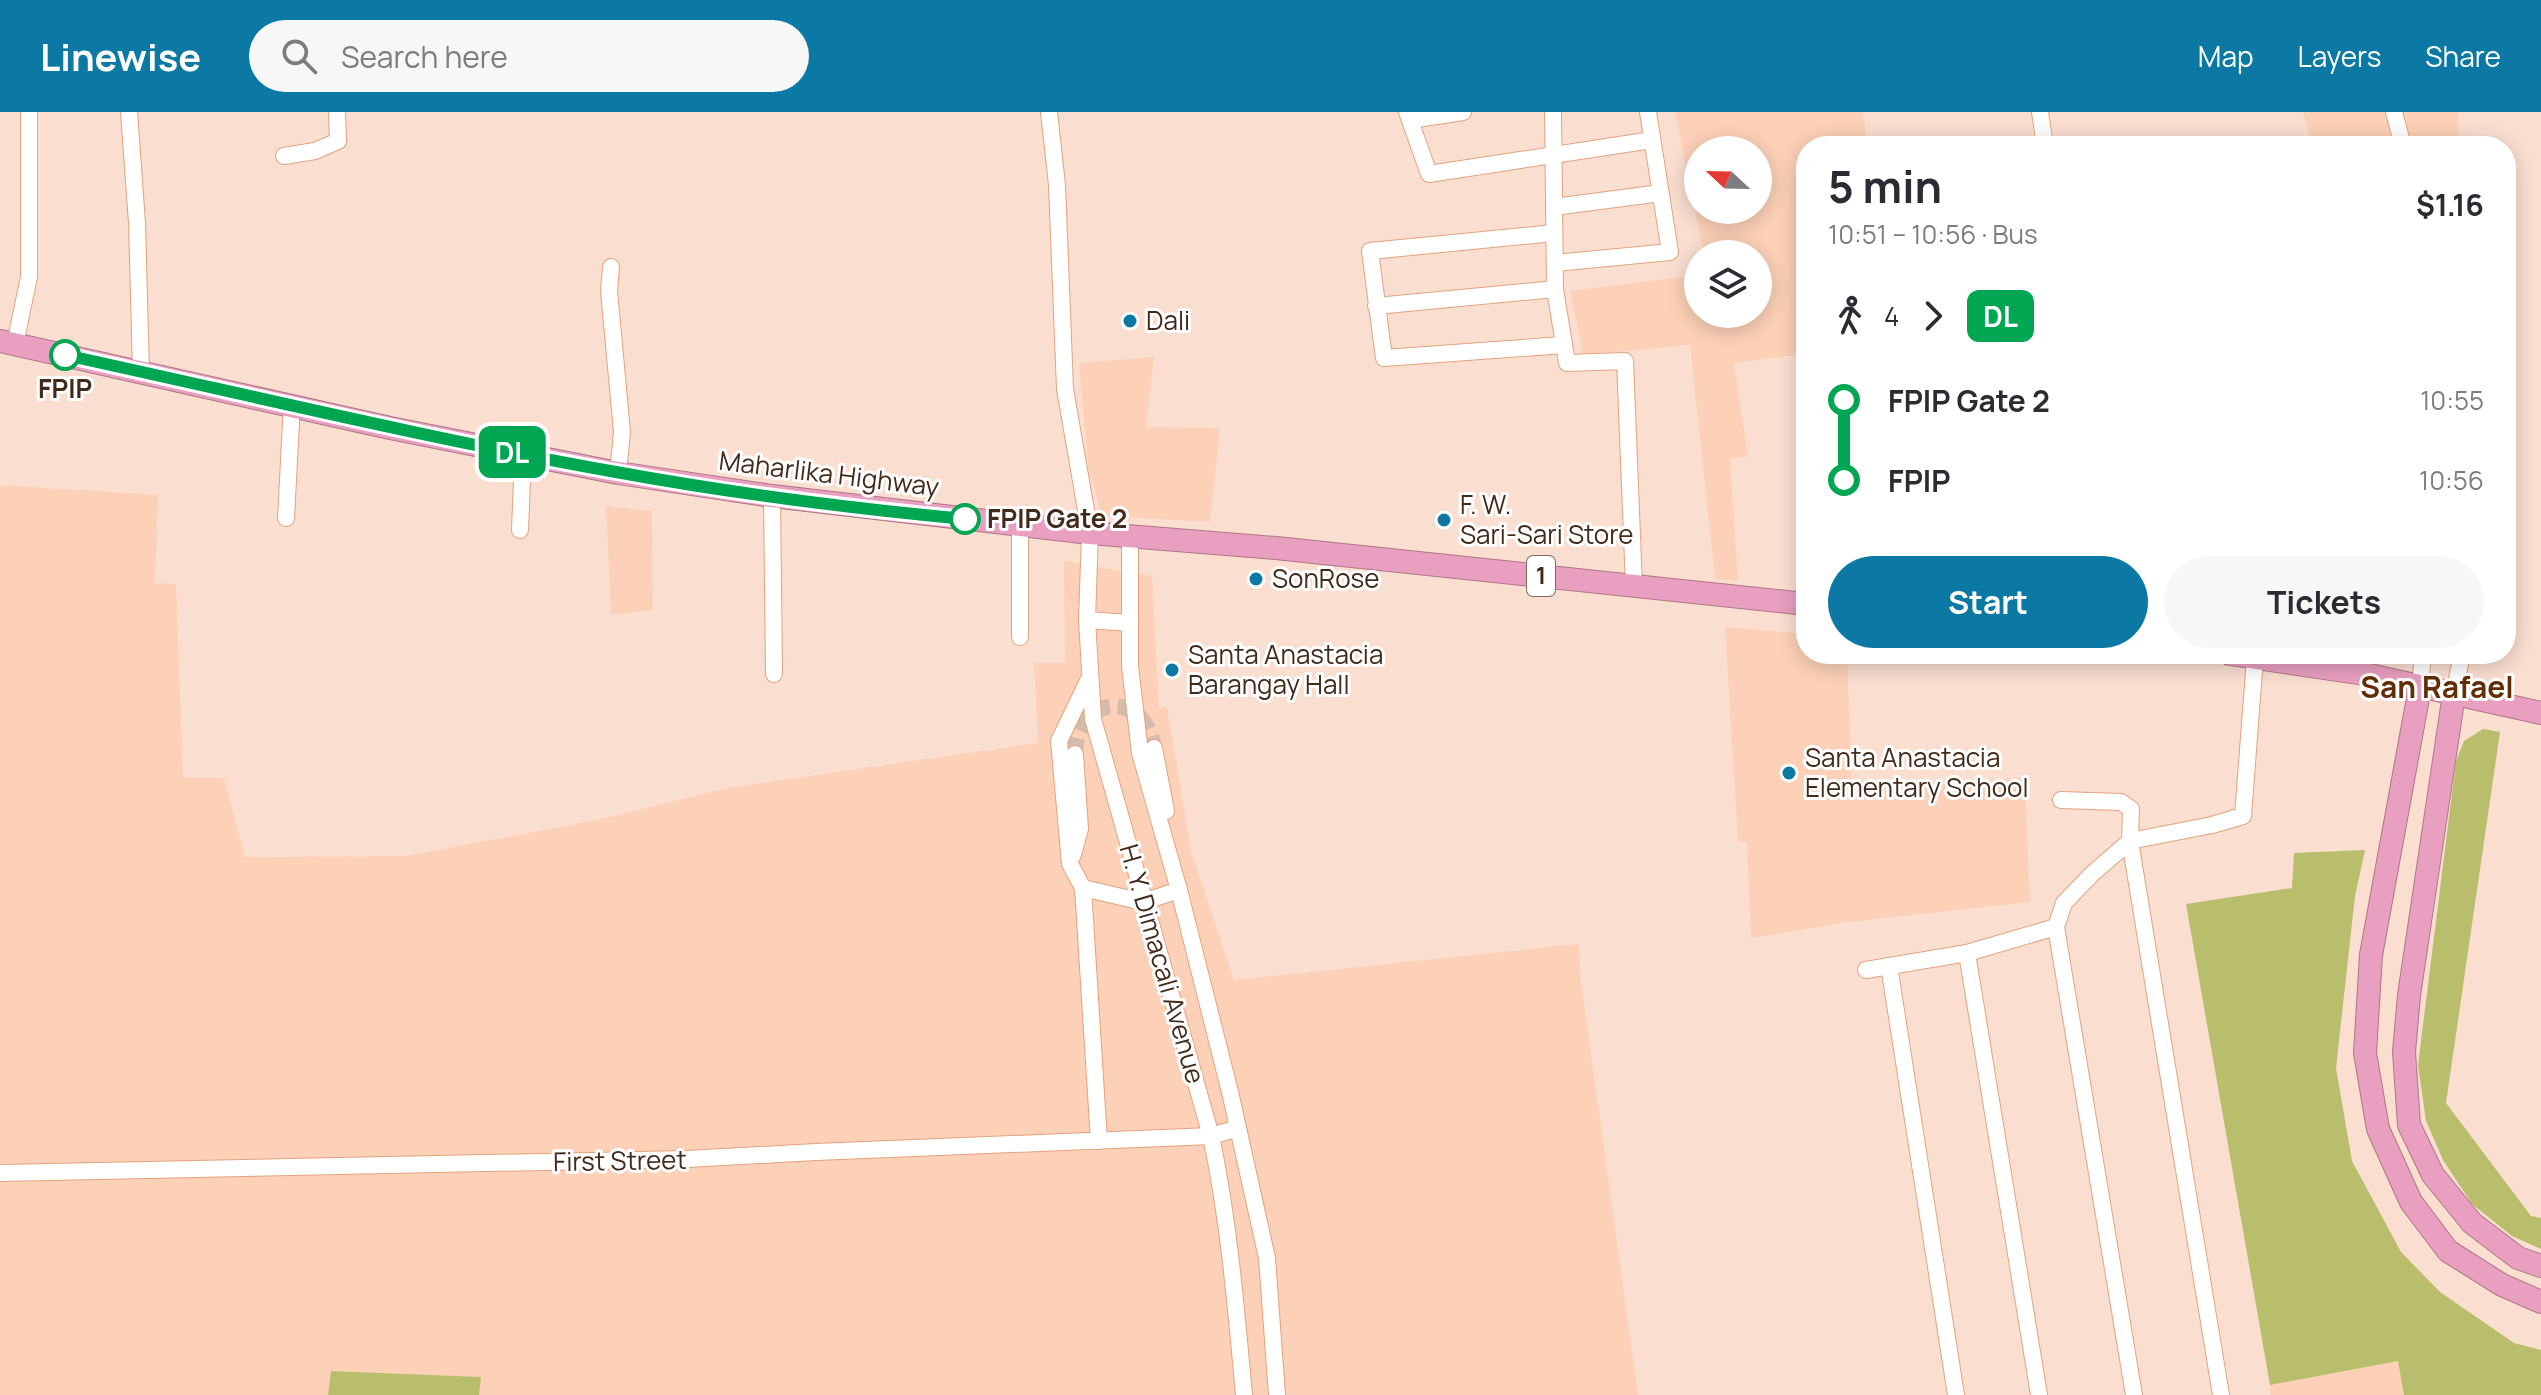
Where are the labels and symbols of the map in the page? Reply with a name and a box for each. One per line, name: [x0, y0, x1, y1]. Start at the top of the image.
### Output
north arrow: [1684, 136, 1772, 224]
place label: Dali: [1146, 302, 1190, 338]
marker: Dali: [1121, 312, 1139, 330]
marker: FPIP: [50, 340, 80, 370]
place label: FPIP: [38, 370, 92, 406]
line badge: DL: [476, 426, 548, 478]
street label: Maharlika Highway: [717, 442, 942, 504]
place label: F. W. Sari-Sari Store: [1460, 486, 1634, 552]
place label: FPIP Gate 2: [987, 500, 1127, 536]
marker: FPIP Gate 2: [950, 504, 980, 534]
marker: F. W. Sari-Sari Store: [1435, 511, 1453, 529]
road number: 1: [1527, 556, 1555, 596]
place label: SonRose: [1272, 560, 1379, 596]
marker: SonRose: [1247, 570, 1265, 588]
place label: Santa Anastacia Barangay Hall: [1188, 636, 1383, 702]
marker: Santa Anastacia Barangay Hall: [1163, 661, 1181, 679]
district label: San Rafael: [2360, 666, 2514, 707]
place label: Santa Anastacia Elementary School: [1805, 739, 2029, 805]
marker: Santa Anastacia Elementary School: [1780, 764, 1798, 782]
street label: H. Y. Dimacali Avenue: [1112, 840, 1214, 1088]
street label: First Street: [553, 1141, 687, 1179]

